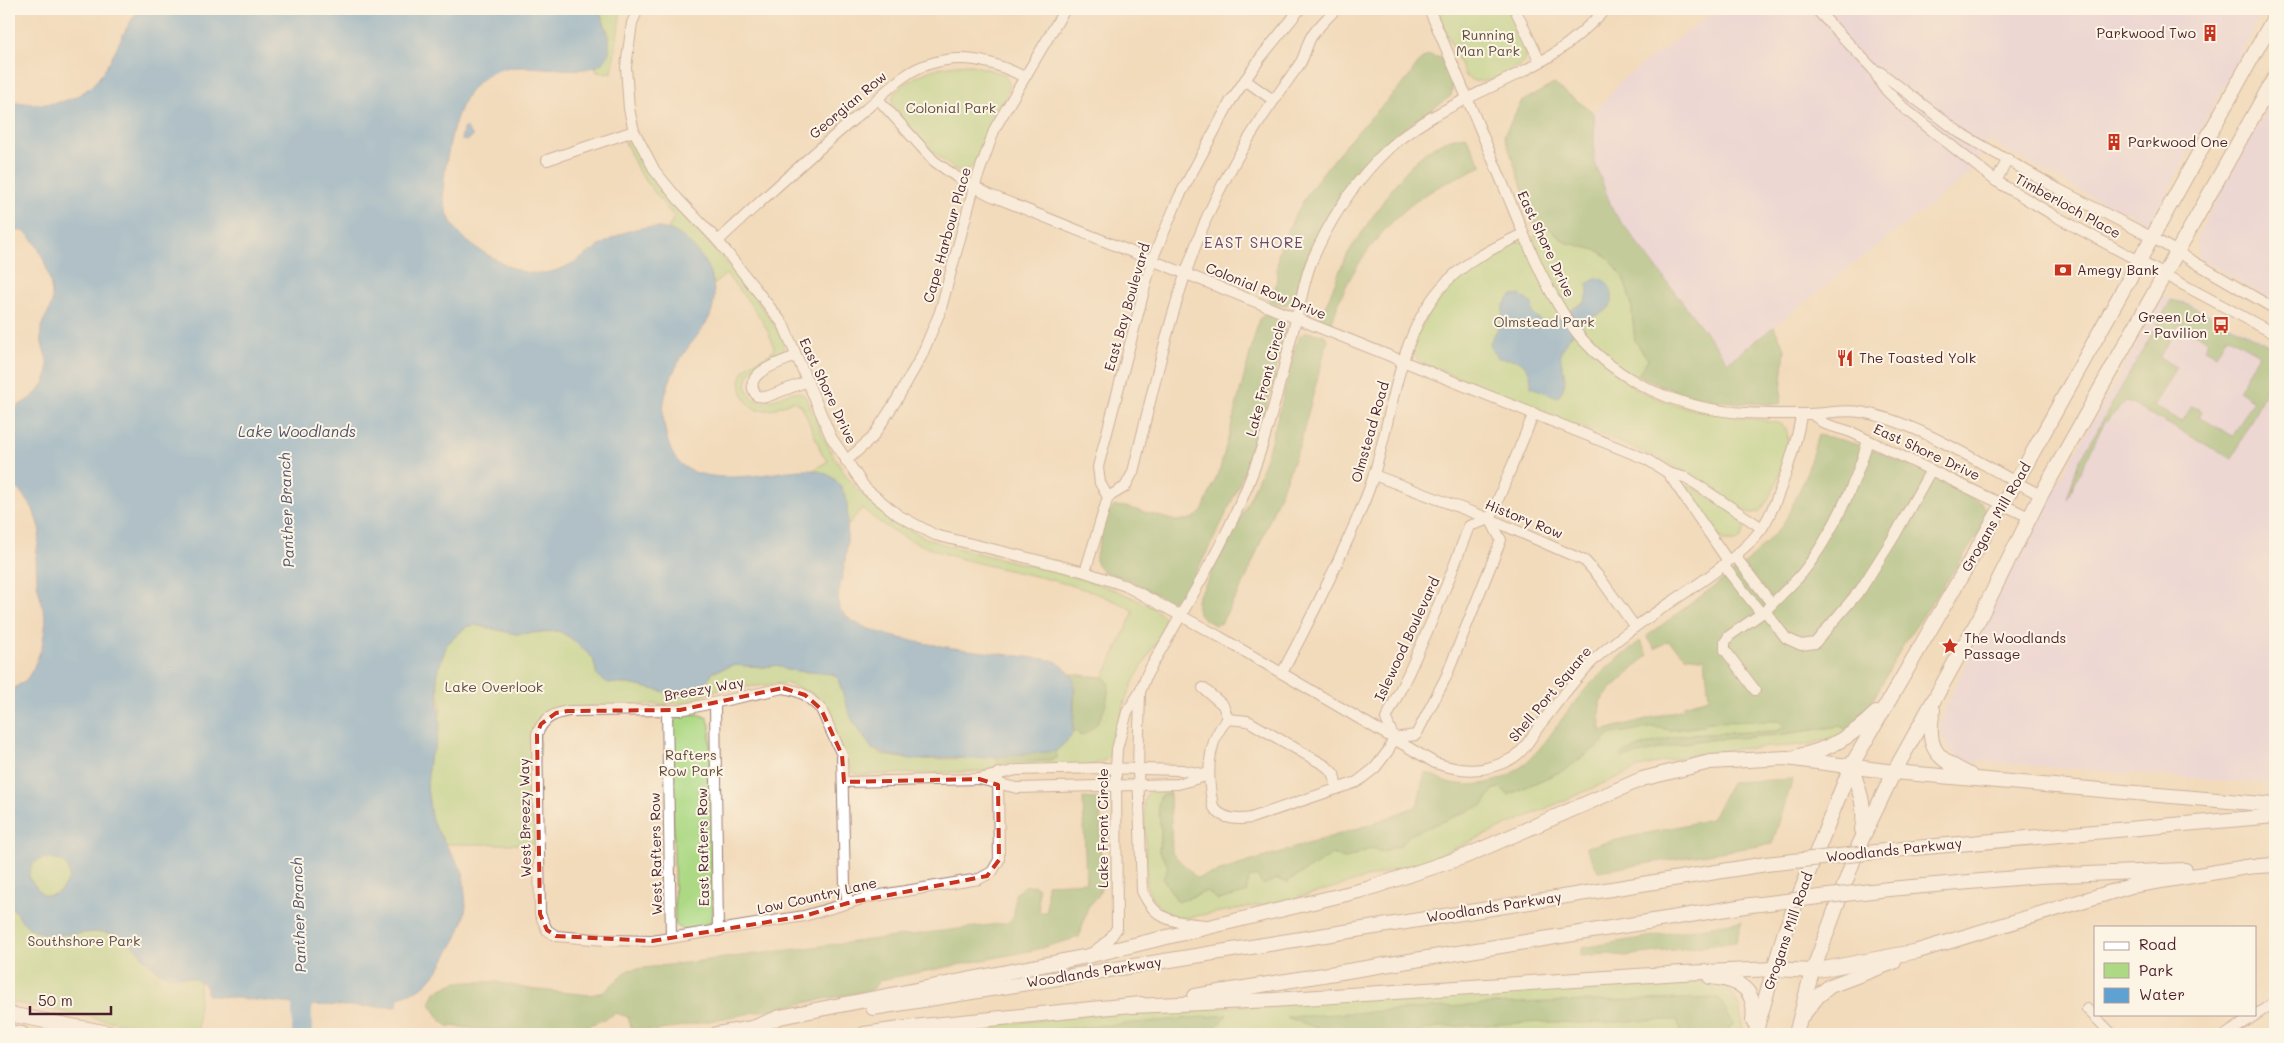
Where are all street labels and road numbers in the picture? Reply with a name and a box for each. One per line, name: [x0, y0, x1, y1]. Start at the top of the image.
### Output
street label: Georgian Row: [805, 67, 891, 143]
street label: Cape Harbour Place: [918, 165, 975, 305]
street label: Timberloch Place: [2012, 169, 2124, 242]
street label: East Shore Drive: [1513, 187, 1579, 300]
street label: East Bay Boulevard: [1099, 241, 1154, 373]
street label: Colonial Row Drive: [1203, 258, 1329, 323]
street label: Lake Front Circle: [1241, 317, 1290, 438]
street label: East Shore Drive: [795, 334, 861, 447]
street label: Olmstead Road: [1346, 379, 1393, 485]
street label: East Shore Drive: [1871, 419, 1984, 485]
street label: Grogans Mill Road: [1956, 458, 2035, 575]
street label: History Row: [1482, 494, 1566, 543]
street label: Islewood Boulevard: [1369, 574, 1444, 704]
street label: Shell Port Square: [1504, 642, 1595, 746]
street label: Breezy Way: [662, 672, 745, 705]
street label: West Breezy Way: [514, 758, 535, 878]
street label: Lake Front Circle: [1093, 768, 1112, 888]
street label: East Rafters Row: [692, 788, 713, 906]
street label: West Rafters Row: [645, 792, 666, 916]
street label: Woodlands Parkway: [1825, 833, 1963, 866]
street label: Grogans Mill Road: [1758, 869, 1817, 992]
street label: Low Country Lane: [755, 873, 879, 919]
street label: Woodlands Parkway: [1425, 886, 1563, 927]
street label: Woodlands Parkway: [1025, 951, 1163, 992]

